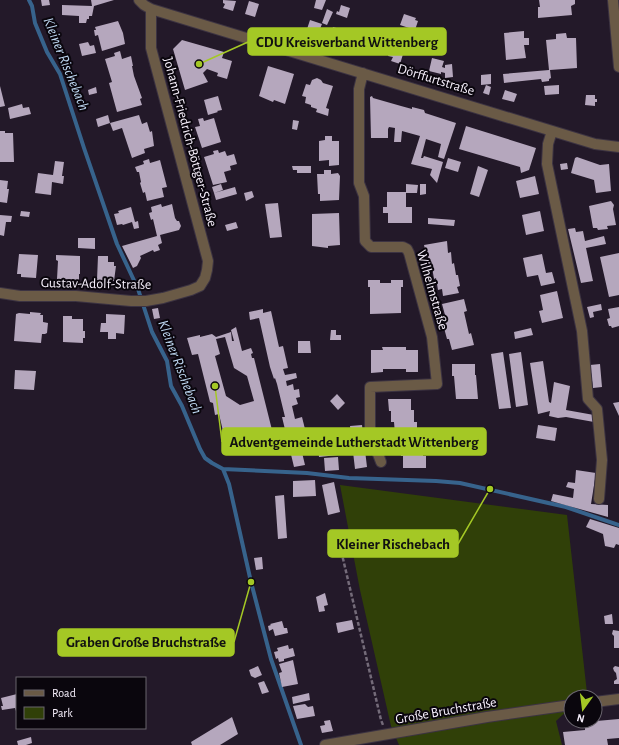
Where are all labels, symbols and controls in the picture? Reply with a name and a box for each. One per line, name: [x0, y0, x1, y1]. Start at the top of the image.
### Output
water label: Kleiner Rischebach: [40, 15, 92, 113]
callout: CDU Kreisverband Wittenberg: [248, 28, 446, 55]
text: CDU Kreisverband Wittenberg: [256, 35, 438, 50]
street label: Johann-Friedrich-Böttger-Straße: [161, 56, 219, 228]
street label: Dörffurtstraße: [396, 62, 476, 98]
street label: Wilhelmstraße: [414, 248, 450, 332]
street label: Gustav-Adolf-Straße: [41, 276, 151, 292]
water label: Kleiner Rischebach: [155, 318, 205, 416]
callout: Adventgemeinde Lutherstadt Wittenberg: [222, 428, 486, 455]
text: Adventgemeinde Lutherstadt Wittenberg: [230, 435, 479, 450]
callout: Kleiner Rischebach: [328, 530, 458, 557]
text: Kleiner Rischebach: [336, 537, 450, 552]
callout: Graben Große Bruchstraße: [58, 629, 234, 656]
text: Graben Große Bruchstraße: [66, 635, 226, 650]
legend: [16, 677, 146, 729]
text: Road: [52, 687, 76, 699]
north arrow: [563, 689, 603, 729]
street label: Große Bruchstraße: [394, 695, 498, 727]
text: Park: [52, 707, 73, 719]
text: N: [576, 712, 586, 724]

